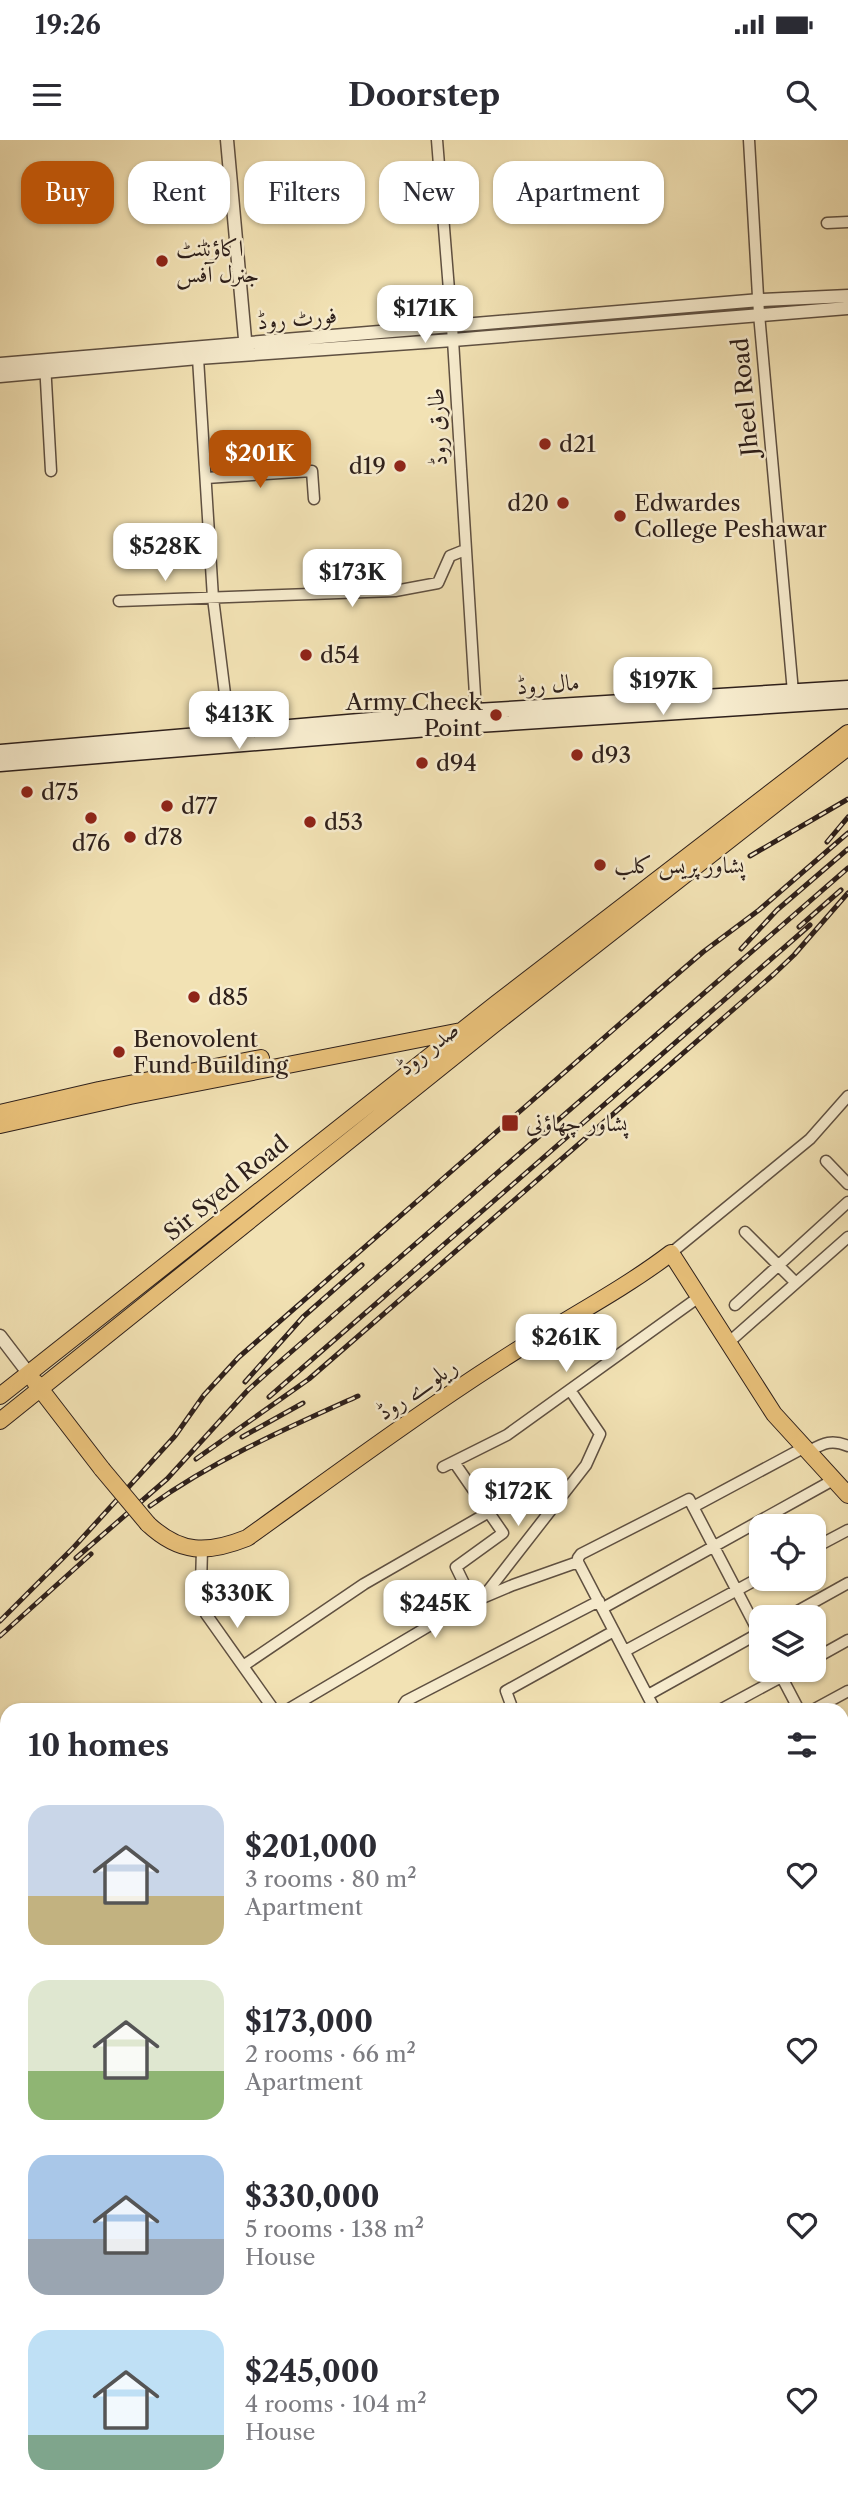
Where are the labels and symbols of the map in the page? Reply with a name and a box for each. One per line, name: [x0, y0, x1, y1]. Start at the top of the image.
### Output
place label: اکاؤنٹنٹ جنرل آفس: [176, 234, 259, 290]
marker: اکاؤنٹنٹ جنرل آفس: [154, 253, 170, 269]
pin: $171K: [376, 286, 474, 345]
street label: فورٹ روڈ: [256, 301, 338, 336]
street label: Jheel Road: [726, 337, 764, 460]
street label: طارق روڈ: [421, 387, 453, 467]
pin: $201K: [211, 430, 309, 490]
place label: d21: [559, 430, 596, 458]
marker: d21: [537, 436, 553, 452]
place label: d19: [349, 452, 386, 480]
marker: d19: [392, 458, 408, 474]
place label: d20: [507, 489, 549, 517]
place label: Edwardes College Peshawar: [634, 489, 827, 543]
marker: d20: [555, 495, 571, 511]
marker: Edwardes College Peshawar: [612, 508, 628, 524]
pin: $528K: [116, 524, 214, 583]
pin: $173K: [303, 550, 401, 609]
place label: d54: [320, 641, 360, 669]
marker: d54: [298, 647, 314, 663]
pin: $197K: [614, 658, 712, 717]
street label: مال روڈ: [516, 668, 580, 700]
place label: Army Check Point: [345, 688, 484, 742]
pin: $413K: [190, 692, 288, 751]
marker: Army Check Point: [488, 707, 504, 723]
place label: d93: [591, 741, 631, 769]
marker: d93: [569, 747, 585, 763]
place label: d94: [436, 749, 477, 777]
marker: d94: [414, 755, 430, 771]
place label: d75: [41, 778, 79, 806]
marker: d75: [19, 784, 35, 800]
place label: d77: [181, 792, 218, 820]
marker: d77: [159, 798, 175, 814]
place label: d53: [324, 808, 363, 836]
marker: d76: [83, 810, 99, 826]
marker: d53: [302, 814, 318, 830]
place label: d78: [144, 823, 183, 851]
place label: d76: [72, 829, 110, 857]
marker: d78: [122, 829, 138, 845]
place label: پشاور پریس کلب: [614, 851, 746, 881]
marker: پشاور پریس کلب: [592, 857, 608, 873]
place label: d85: [208, 983, 248, 1011]
marker: d85: [186, 989, 202, 1005]
street label: صدر روڈ: [392, 1015, 464, 1081]
place label: Benovolent Fund Building: [133, 1025, 289, 1079]
marker: Benovolent Fund Building: [111, 1044, 127, 1060]
place label: پشاور چھاؤنی: [526, 1109, 629, 1139]
marker: پشاور چھاؤنی: [500, 1113, 520, 1133]
street label: Sir Syed Road: [158, 1129, 294, 1247]
pin: $261K: [517, 1314, 615, 1374]
street label: ریلوے روڈ: [371, 1352, 463, 1427]
pin: $172K: [469, 1468, 567, 1528]
pin: $330K: [188, 1570, 286, 1630]
pin: $245K: [386, 1580, 484, 1640]

